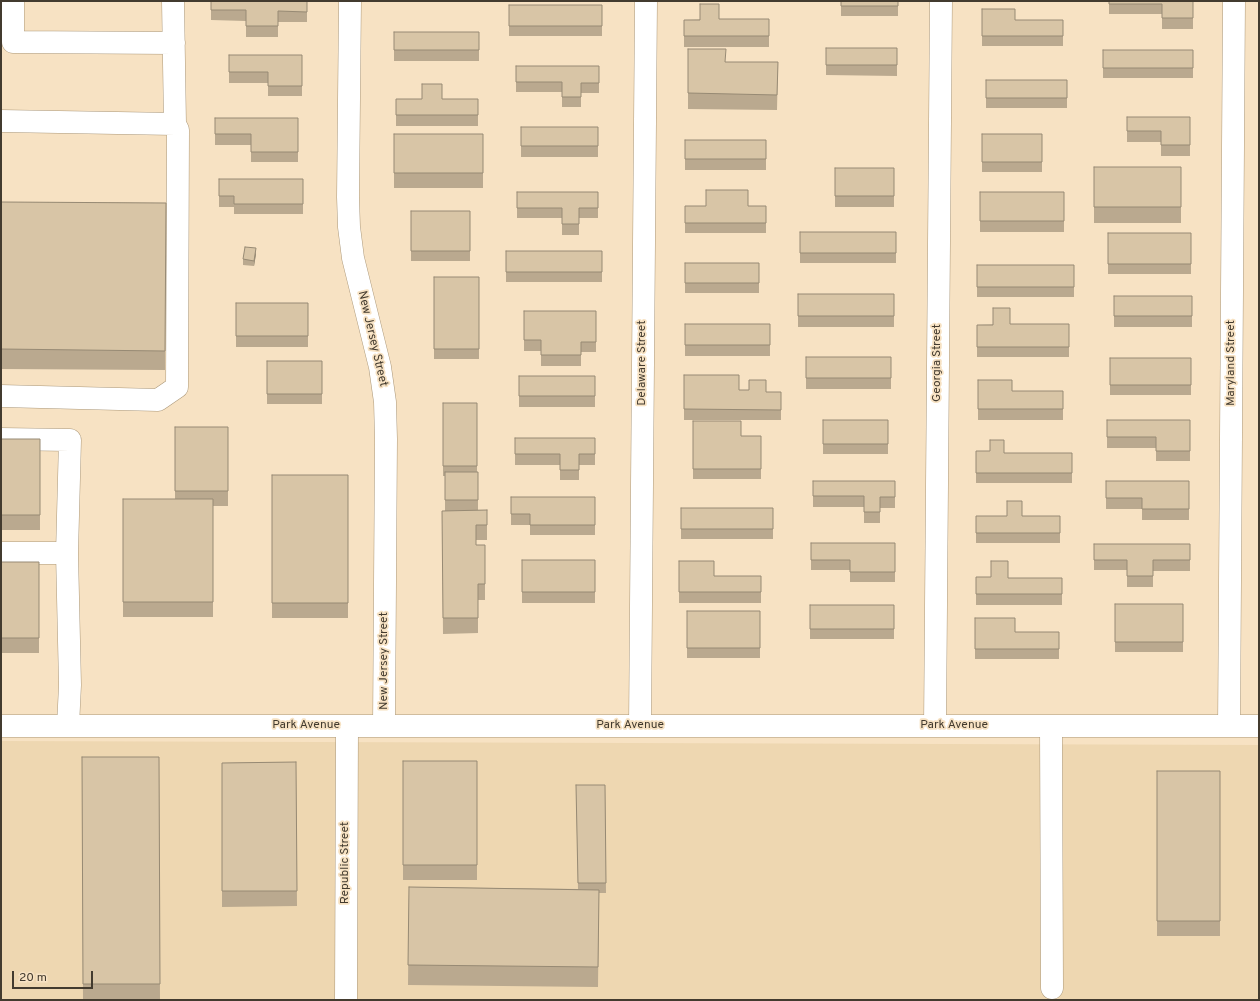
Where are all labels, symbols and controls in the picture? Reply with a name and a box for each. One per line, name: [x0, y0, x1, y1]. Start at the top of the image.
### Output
street label: New Jersey Street: [354, 290, 390, 388]
street label: Delaware Street: [636, 320, 650, 406]
street label: Maryland Street: [1225, 320, 1239, 406]
street label: Georgia Street: [931, 324, 945, 402]
street label: New Jersey Street: [378, 612, 392, 710]
street label: Park Avenue: [272, 719, 340, 733]
street label: Park Avenue: [596, 719, 664, 733]
street label: Park Avenue: [920, 719, 988, 733]
street label: Republic Street: [339, 822, 353, 904]
scale bar: [14, 963, 95, 989]
text: 20 m: [19, 970, 47, 986]

